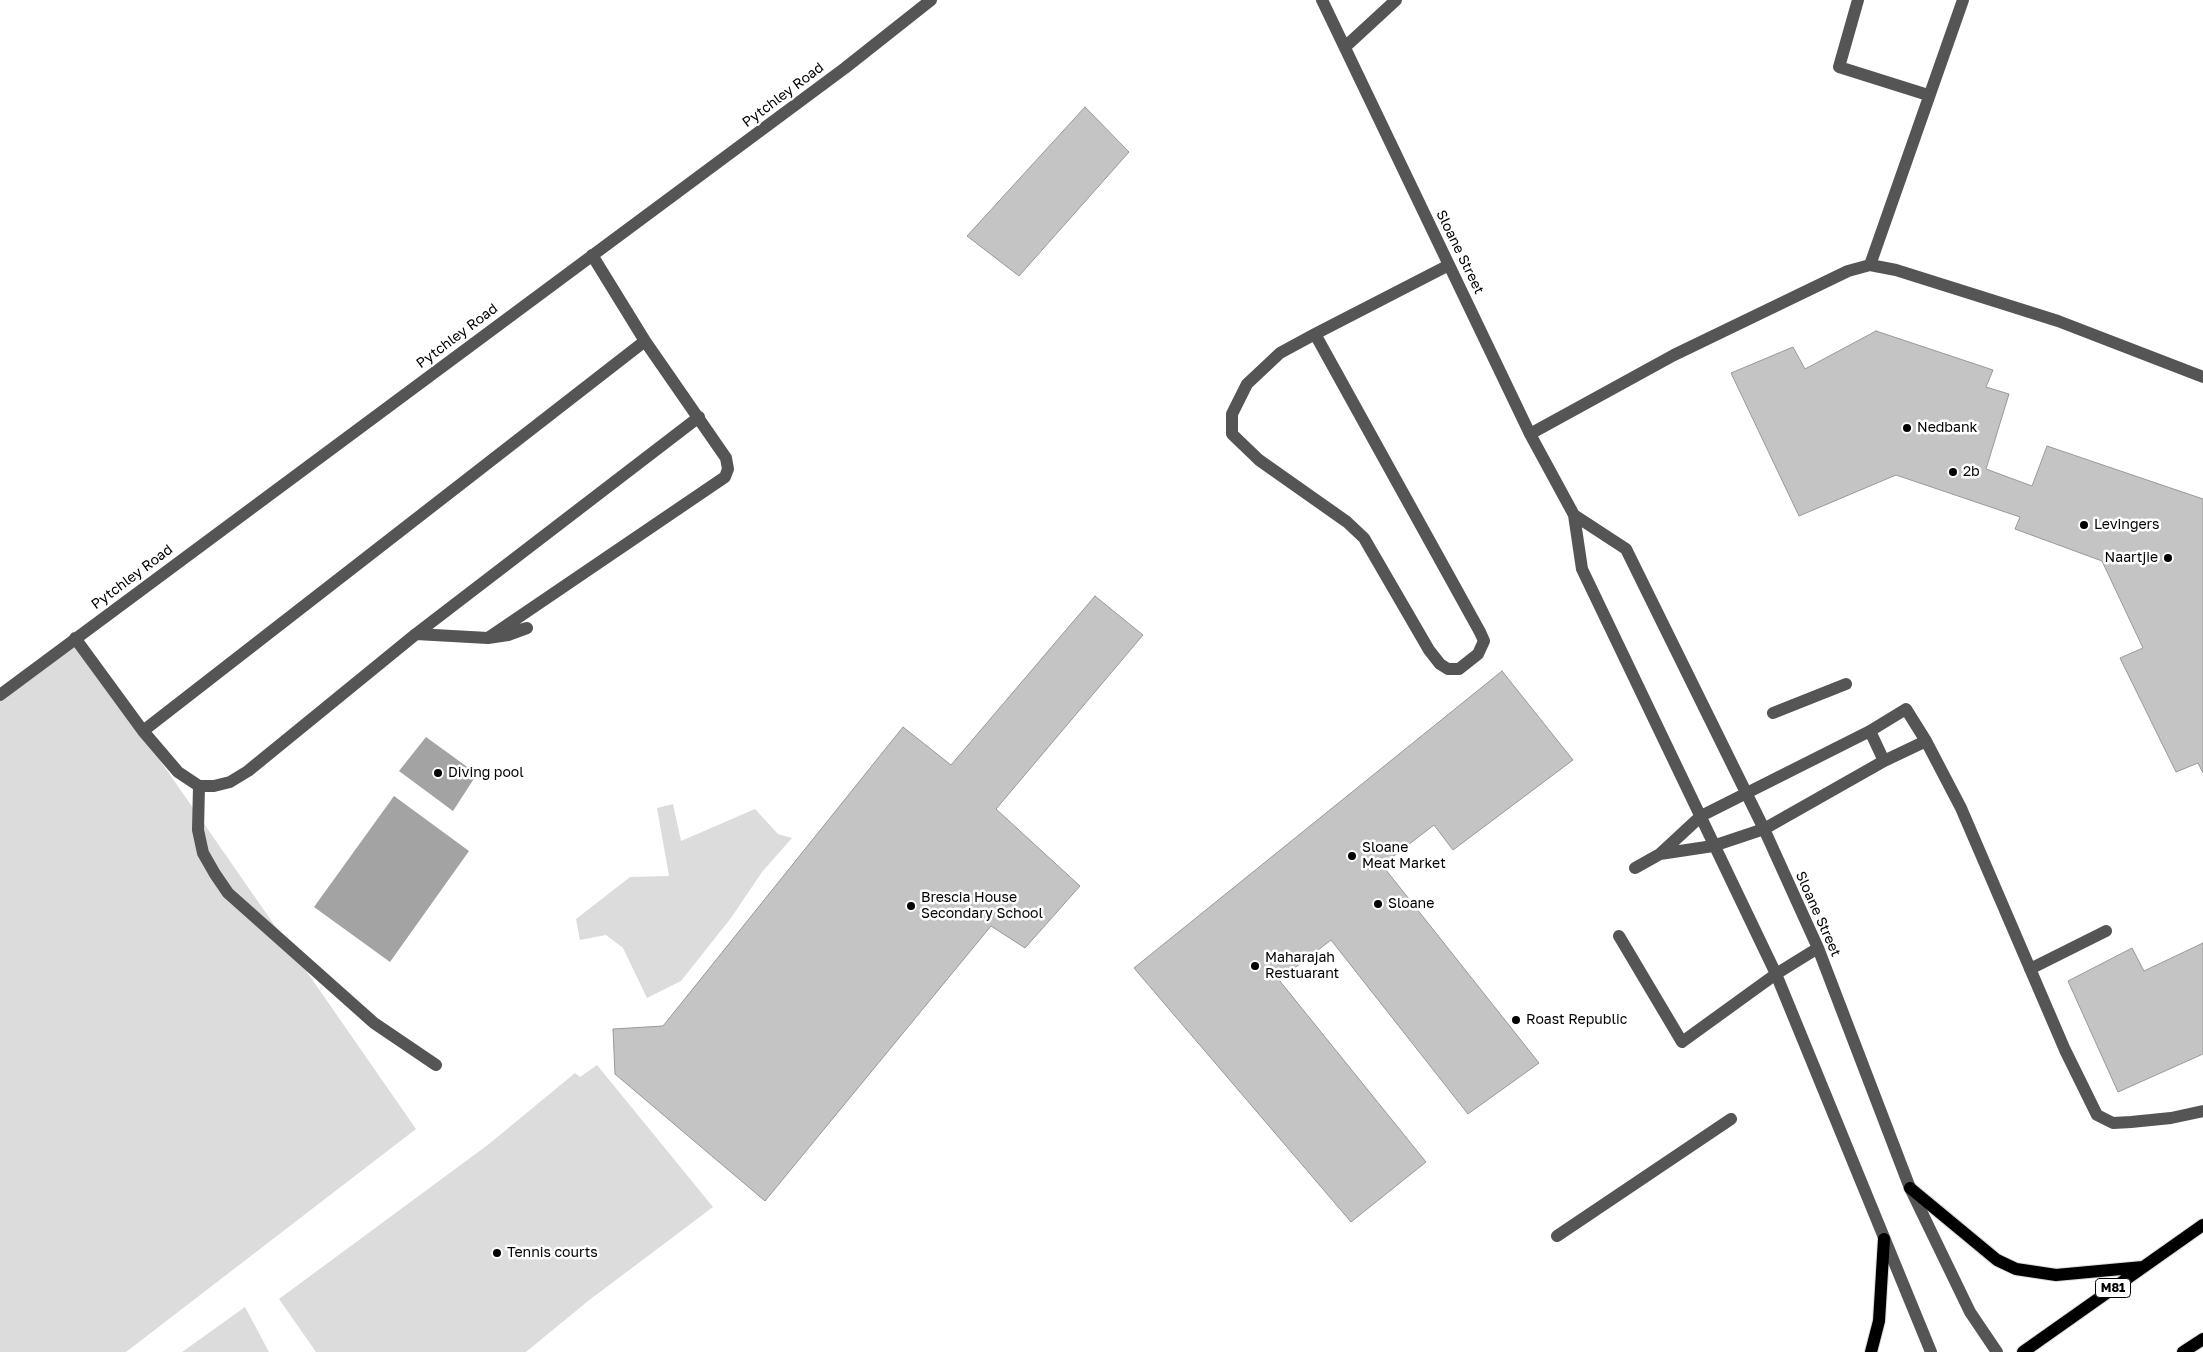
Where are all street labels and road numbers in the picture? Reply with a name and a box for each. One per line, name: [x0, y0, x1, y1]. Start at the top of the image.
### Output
street label: Pytchley Road: [739, 59, 827, 131]
street label: Sloane Street: [1432, 207, 1488, 297]
street label: Pytchley Road: [413, 300, 501, 372]
street label: Pytchley Road: [88, 541, 176, 613]
street label: Sloane Street: [1792, 869, 1844, 959]
road number: M81: [2096, 1278, 2130, 1298]

